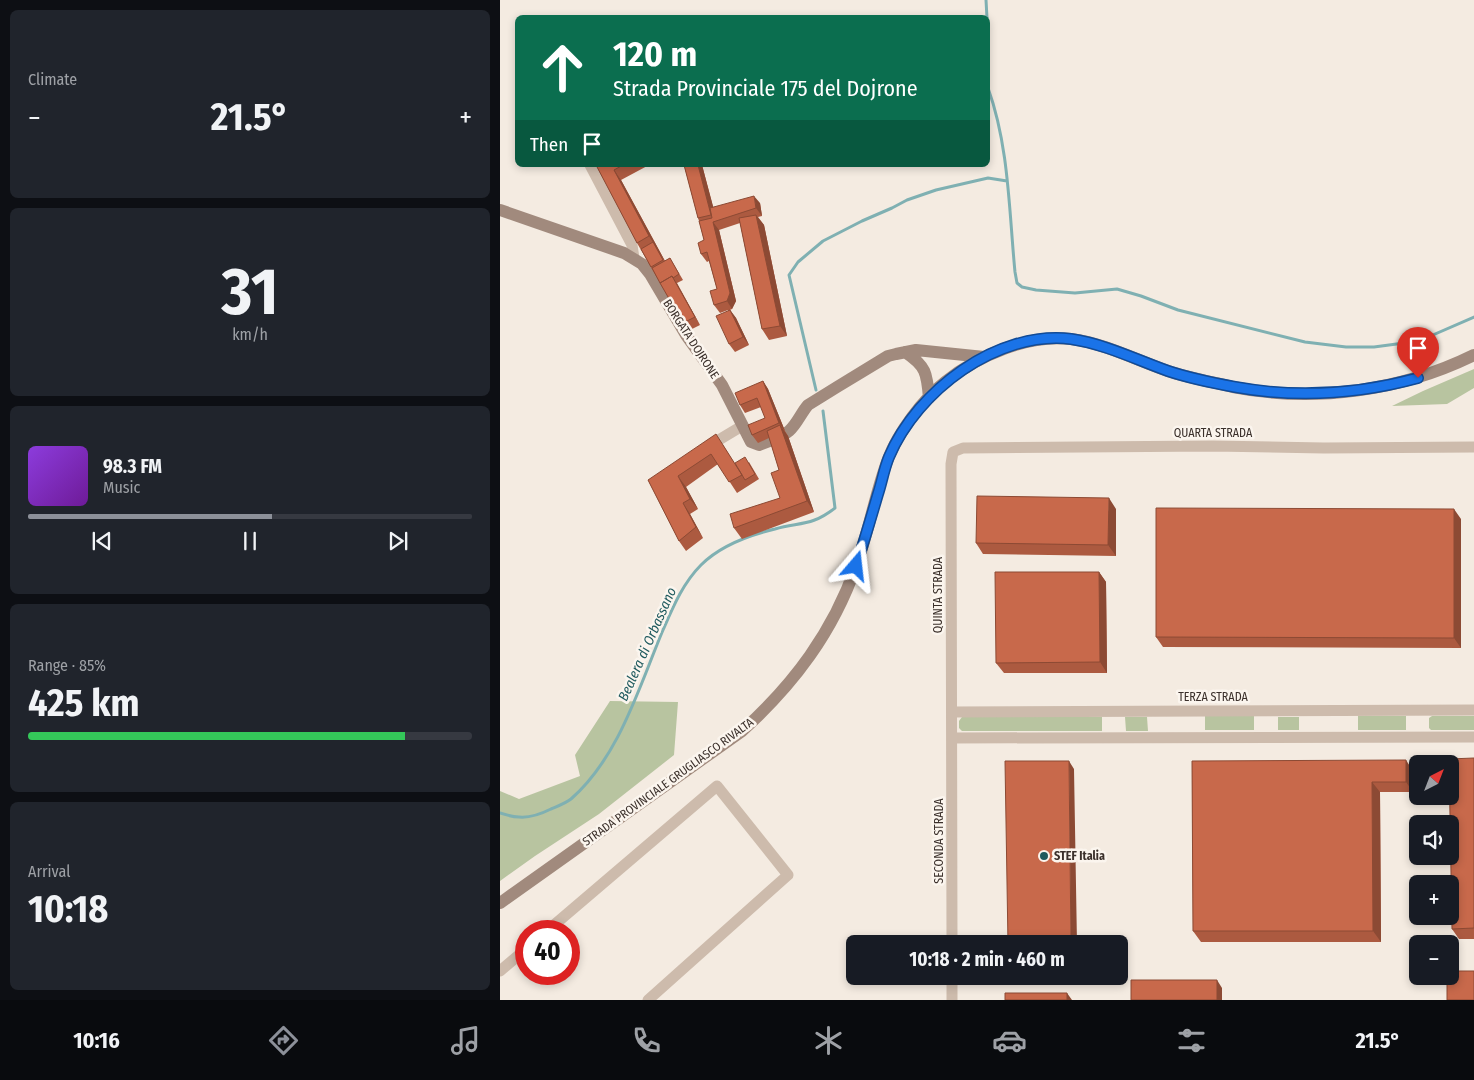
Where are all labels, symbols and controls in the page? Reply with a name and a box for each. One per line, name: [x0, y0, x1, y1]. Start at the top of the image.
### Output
text: 120 m: [613, 33, 697, 75]
icon: ahead: [530, 35, 595, 100]
text: Climate: [28, 70, 77, 89]
text: Strada Provinciale 175 del Dojrone: [613, 75, 918, 102]
text: 21.5°: [211, 94, 289, 140]
text: −: [28, 101, 41, 134]
text: +: [459, 101, 472, 134]
icon: arrive: [578, 130, 606, 158]
text: Then: [530, 133, 568, 156]
text: 31: [222, 253, 278, 331]
street label: BORGATA DOJRONE: [660, 297, 722, 382]
text: km/h: [232, 325, 268, 344]
pin: [1397, 327, 1439, 378]
icon: arrive: [1404, 334, 1432, 362]
street label: QUARTA STRADA: [1174, 426, 1253, 440]
text: 98.3 FM: [103, 455, 162, 478]
text: Music: [103, 478, 140, 497]
icon: previous: [88, 527, 116, 555]
icon: pause: [236, 527, 264, 555]
icon: next: [384, 527, 412, 555]
position arrow: [829, 539, 881, 591]
street label: QUINTA STRADA: [931, 556, 945, 633]
water label: Bealera di Orbassano: [615, 585, 680, 704]
text: Range · 85%: [28, 656, 106, 675]
text: 425 km: [28, 680, 140, 726]
street label: TERZA STRADA: [1178, 690, 1249, 704]
street label: STRADA PROVINCIALE GRUGLIASCO RIVALTA: [580, 715, 757, 849]
north arrow: [1409, 755, 1459, 805]
map controls: [1409, 755, 1459, 985]
street label: SECONDA STRADA: [932, 798, 946, 884]
button: sound: [1409, 815, 1459, 865]
place label: STEF Italia: [1054, 849, 1105, 863]
marker: STEF Italia: [1038, 850, 1050, 862]
text: Arrival: [28, 862, 70, 881]
button: +: [1409, 875, 1459, 925]
text: 10:18: [28, 886, 108, 932]
speed limit sign: 40: [515, 920, 580, 985]
button: −: [1409, 935, 1459, 985]
text: 10:18 · 2 min · 460 m: [909, 948, 1065, 971]
icon: directions: [266, 1023, 301, 1058]
icon: music: [448, 1023, 483, 1058]
icon: phone: [629, 1023, 664, 1058]
icon: climate: [811, 1023, 846, 1058]
icon: car: [992, 1023, 1027, 1058]
icon: filters: [1174, 1023, 1209, 1058]
text: 10:16: [73, 1027, 120, 1054]
text: 21.5°: [1355, 1027, 1401, 1054]

